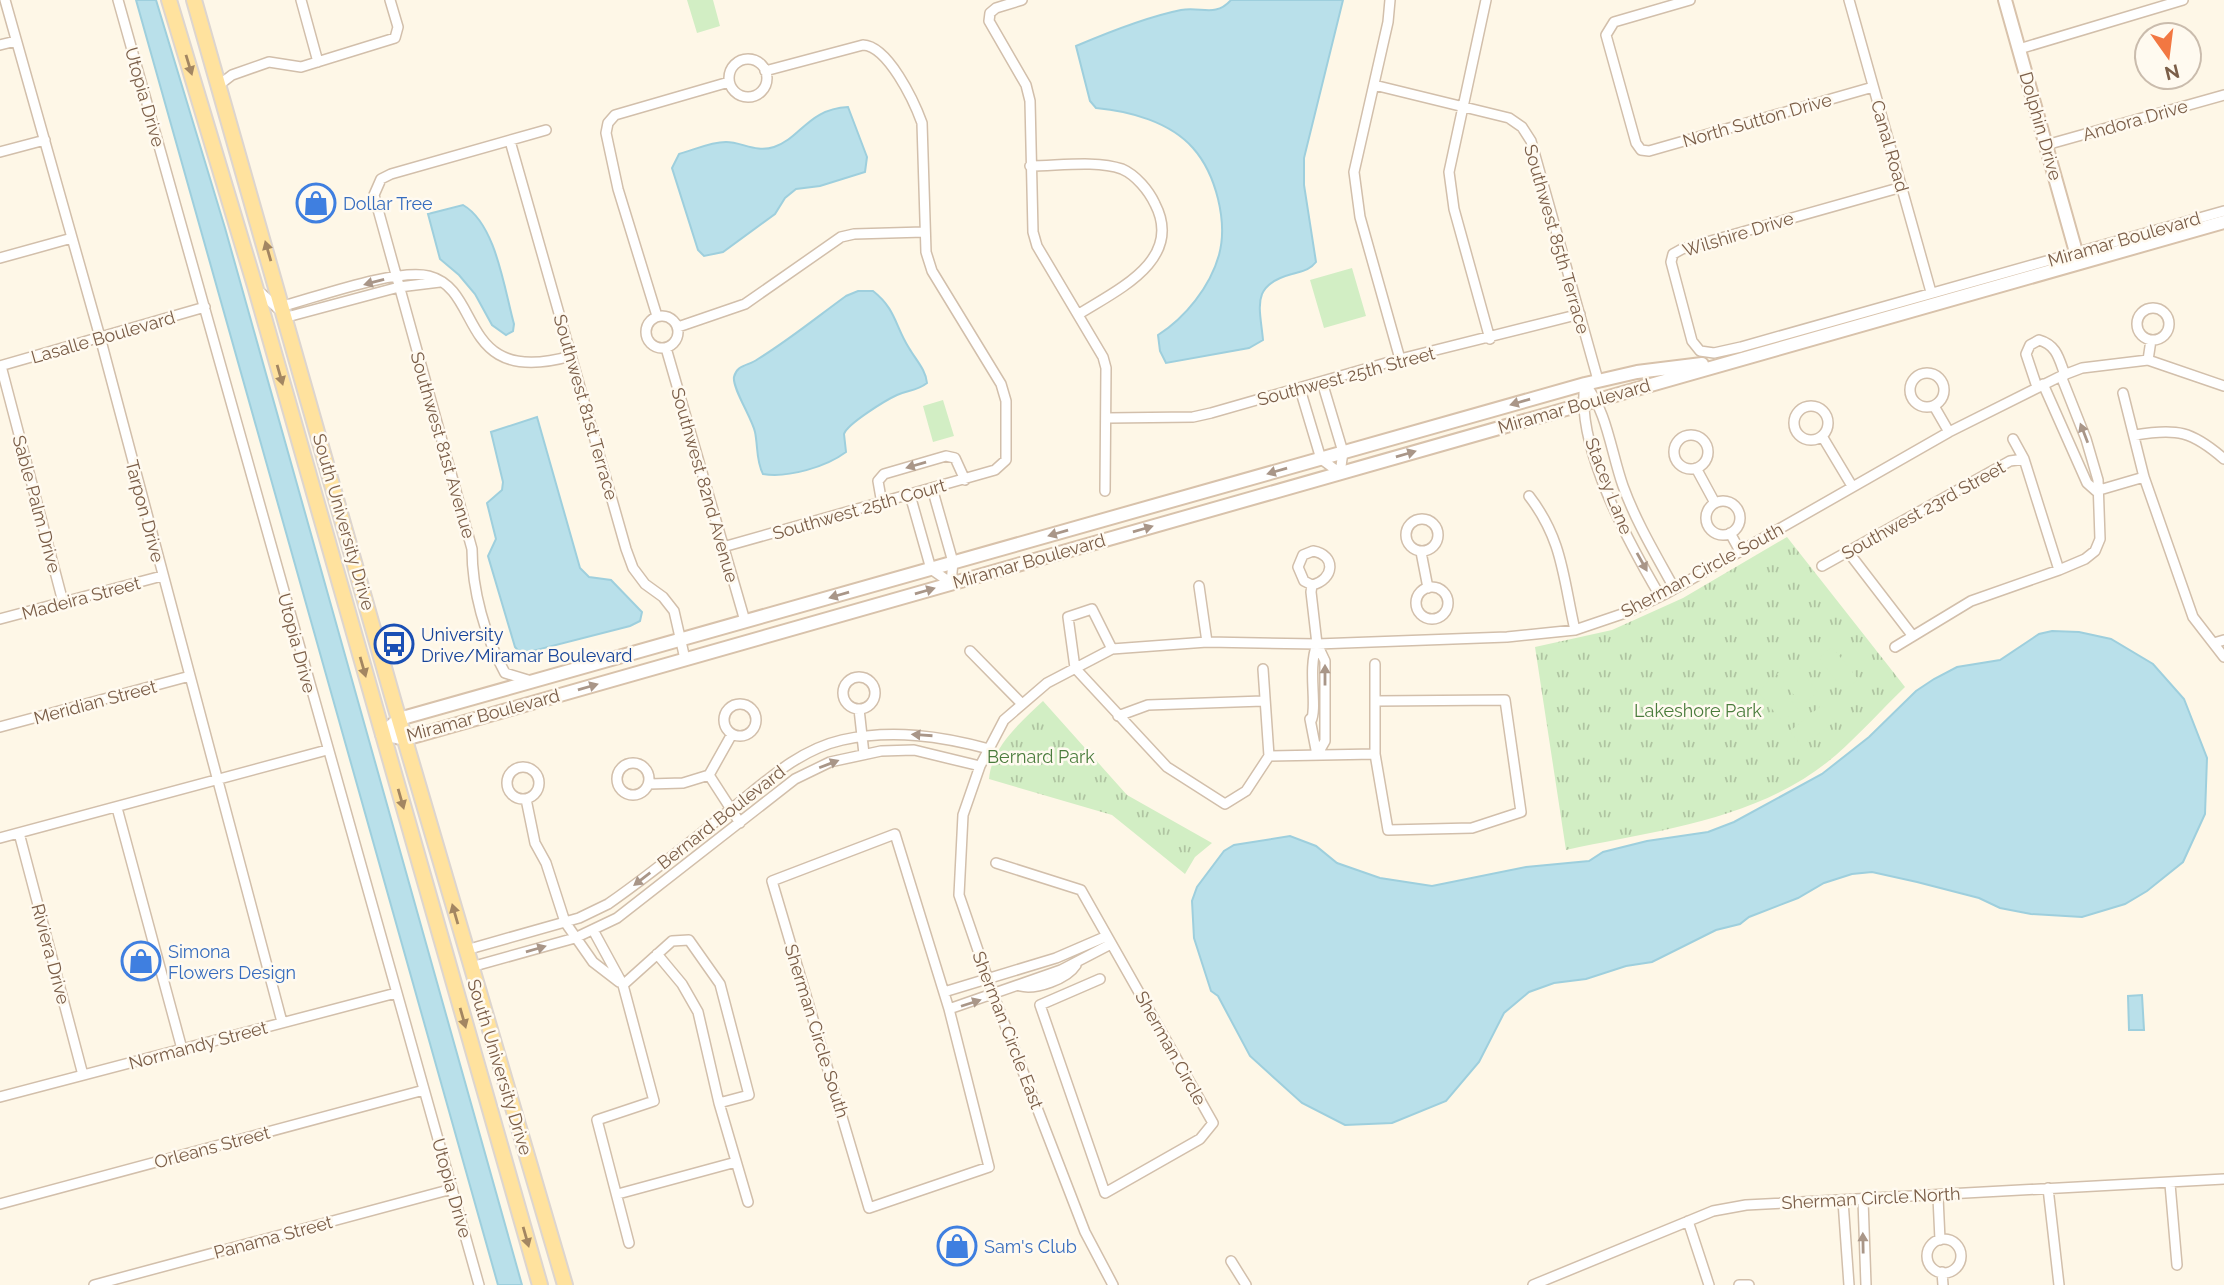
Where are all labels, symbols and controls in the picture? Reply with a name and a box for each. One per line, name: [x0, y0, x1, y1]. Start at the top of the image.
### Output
north arrow: [2133, 21, 2203, 91]
street label: Utopia Drive: [121, 45, 169, 150]
one-way arrow: [184, 55, 194, 76]
text: N: [2162, 60, 2182, 85]
street label: Dolphin Drive: [2015, 69, 2067, 183]
street label: North Sutton Drive: [1680, 89, 1834, 151]
street label: Andora Drive: [2080, 95, 2190, 145]
street label: Canal Road: [1867, 98, 1913, 194]
street label: Southwest 85th Terrace: [1520, 142, 1594, 337]
shop icon: Dollar Tree: [295, 182, 337, 224]
place label: Dollar Tree: [343, 193, 433, 214]
street label: Wilshire Drive: [1680, 207, 1796, 261]
street label: Miramar Boulevard: [2045, 207, 2203, 271]
one-way arrow: [262, 240, 272, 261]
one-way arrow: [363, 277, 384, 287]
street label: Lasalle Boulevard: [29, 306, 177, 368]
street label: Southwest 81st Terrace: [549, 312, 623, 503]
street label: Southwest 25th Street: [1255, 342, 1437, 410]
street label: Southwest 81st Avenue: [406, 349, 480, 541]
one-way arrow: [276, 365, 286, 386]
street label: Miramar Boulevard: [1495, 374, 1653, 438]
street label: Southwest 82nd Avenue: [667, 385, 743, 585]
one-way arrow: [1509, 398, 1530, 408]
one-way arrow: [2078, 422, 2089, 443]
street label: South University Drive: [309, 431, 379, 613]
street label: Sable Palm Drive: [9, 433, 66, 576]
street label: Stacey Lane: [1581, 435, 1637, 538]
one-way arrow: [1396, 449, 1417, 459]
street label: Southwest 23rd Street: [1838, 456, 2008, 564]
street label: Tarpon Drive: [121, 458, 169, 565]
one-way arrow: [905, 460, 926, 470]
one-way arrow: [1266, 466, 1287, 476]
street label: Southwest 25th Court: [770, 474, 948, 544]
street label: Sherman Circle South: [1617, 518, 1787, 622]
one-way arrow: [1133, 523, 1154, 533]
one-way arrow: [1047, 528, 1068, 538]
street label: Miramar Boulevard: [950, 529, 1108, 593]
one-way arrow: [1636, 553, 1648, 572]
street label: Madeira Street: [19, 572, 143, 624]
one-way arrow: [914, 585, 935, 595]
one-way arrow: [828, 590, 849, 600]
street label: Utopia Drive: [274, 591, 321, 696]
bus stop icon: University Drive/Miramar Boulevard: [373, 623, 415, 665]
place label: University Drive/Miramar Boulevard: [421, 624, 633, 666]
one-way arrow: [359, 657, 369, 678]
one-way arrow: [1319, 664, 1331, 686]
street label: Meridian Street: [31, 676, 159, 728]
one-way arrow: [578, 681, 599, 691]
street label: Miramar Boulevard: [404, 684, 562, 746]
park label: Lakeshore Park: [1634, 700, 1762, 721]
one-way arrow: [911, 729, 933, 740]
park label: Bernard Park: [987, 746, 1095, 767]
one-way arrow: [819, 758, 840, 769]
street label: Bernard Boulevard: [653, 761, 789, 873]
one-way arrow: [396, 789, 407, 811]
one-way arrow: [633, 871, 651, 885]
street label: Riviera Drive: [27, 901, 75, 1007]
one-way arrow: [450, 903, 460, 924]
shop icon: Simona Flowers Design: [120, 940, 162, 982]
place label: Simona Flowers Design: [168, 941, 296, 983]
street label: Sherman Circle South: [781, 941, 853, 1121]
one-way arrow: [526, 943, 547, 953]
street label: Sherman Circle East: [968, 948, 1048, 1112]
street label: South University Drive: [463, 976, 537, 1158]
street label: Sherman Circle: [1131, 987, 1211, 1109]
one-way arrow: [961, 997, 982, 1007]
one-way arrow: [459, 1008, 469, 1029]
street label: Normandy Street: [126, 1016, 270, 1074]
street label: Orleans Street: [152, 1121, 272, 1173]
street label: Utopia Drive: [428, 1136, 476, 1241]
street label: Sherman Circle North: [1781, 1183, 1961, 1213]
street label: Panama Street: [211, 1211, 335, 1263]
shop icon: Sam's Club: [936, 1225, 978, 1267]
one-way arrow: [521, 1226, 532, 1248]
one-way arrow: [1857, 1232, 1869, 1254]
place label: Sam's Club: [984, 1236, 1077, 1257]

